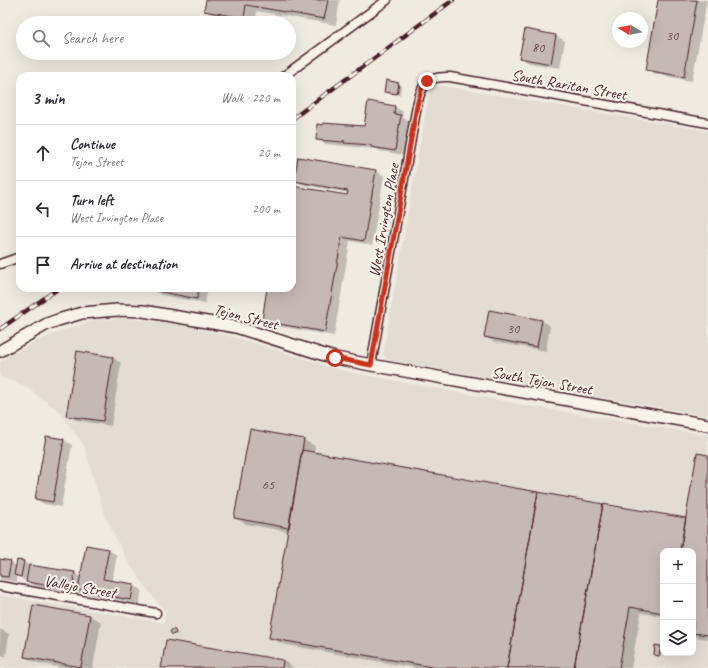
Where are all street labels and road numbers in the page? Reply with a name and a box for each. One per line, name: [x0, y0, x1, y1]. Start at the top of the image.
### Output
street label: South Raritan Street: [510, 65, 629, 105]
street label: West Irvington Place: [364, 160, 404, 278]
street label: Tejon Street: [212, 299, 282, 335]
street label: South Tejon Street: [490, 362, 595, 400]
street label: Vallejo Street: [42, 571, 120, 604]

